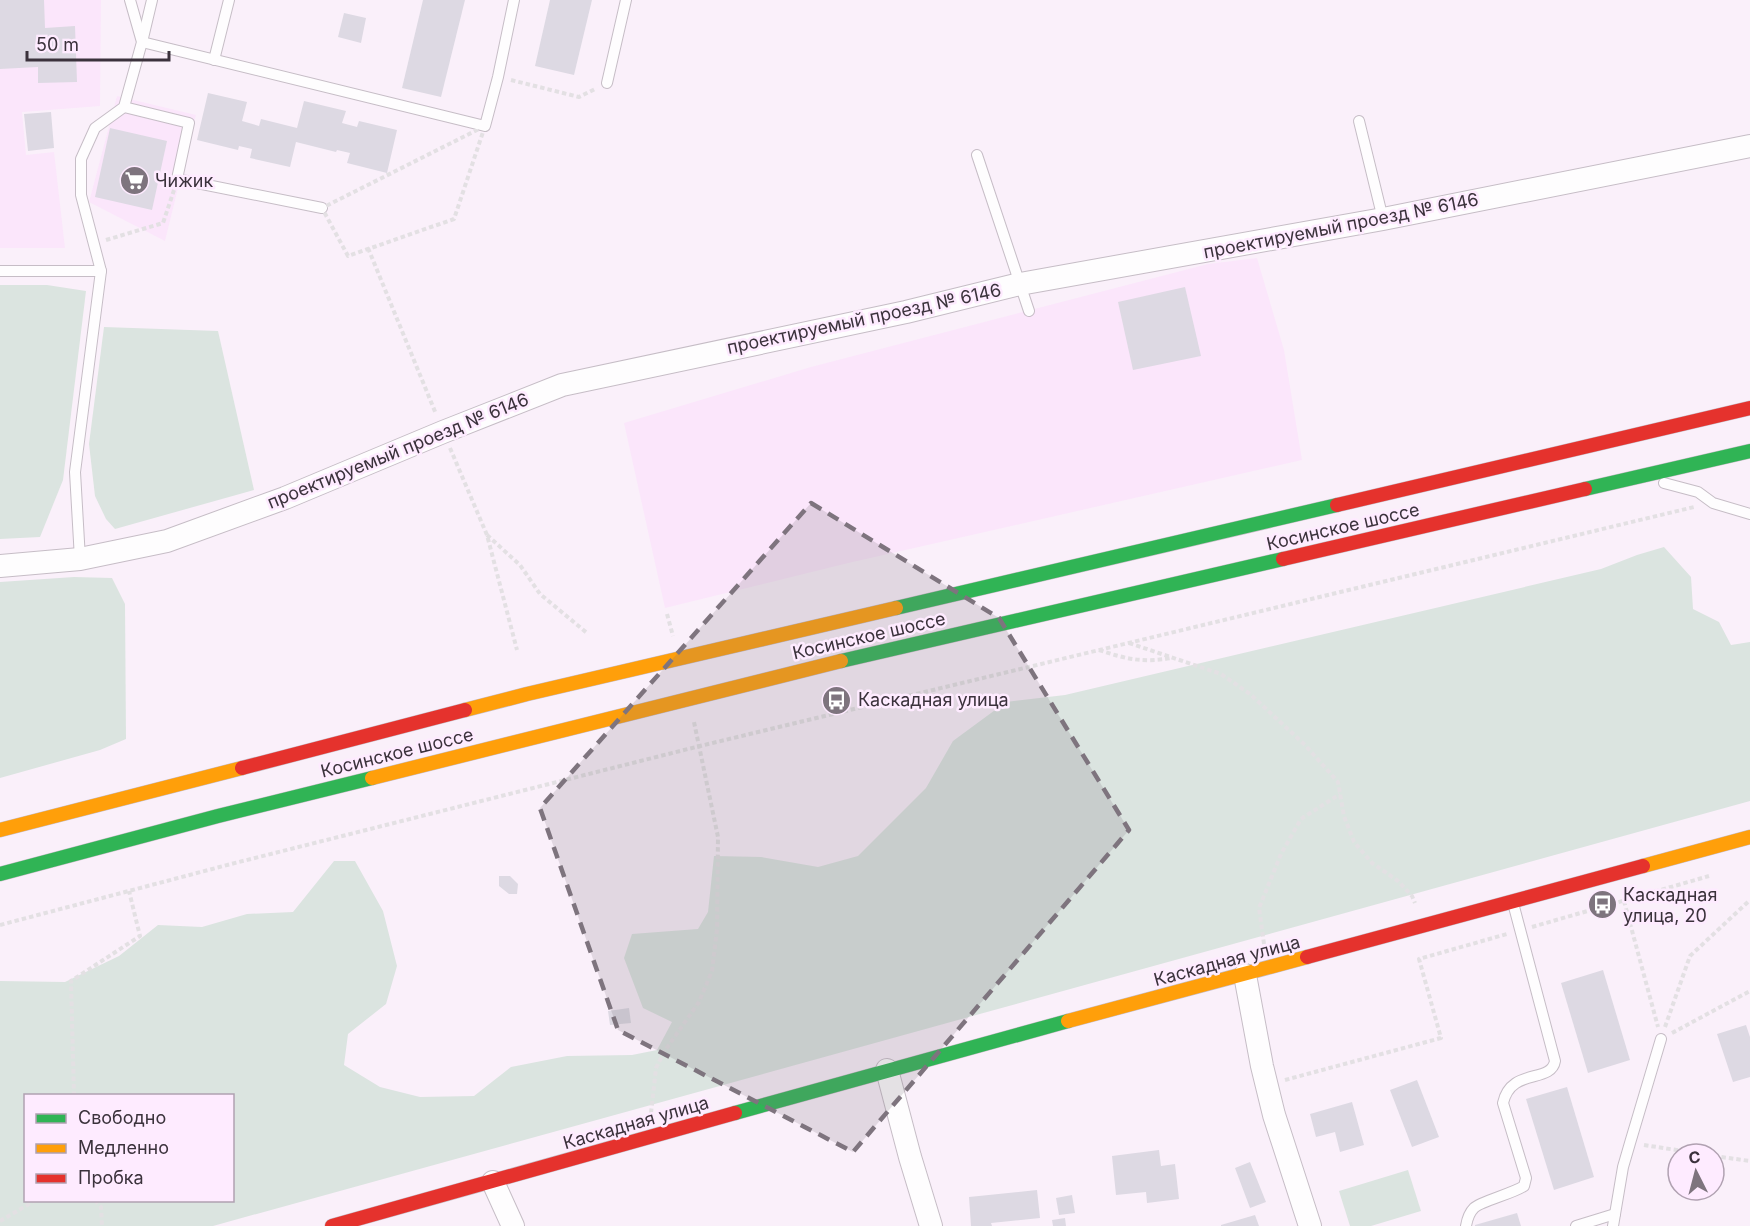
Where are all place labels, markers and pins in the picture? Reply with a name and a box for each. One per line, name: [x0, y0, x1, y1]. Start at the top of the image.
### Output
supermarket icon: Чижик: [118, 165, 150, 197]
place label: Чижик: [155, 170, 213, 191]
bus stop icon: Каскадная улица: [821, 684, 853, 716]
place label: Каскадная улица: [858, 689, 1009, 710]
place label: Каскадная улица, 20: [1623, 884, 1717, 926]
bus stop icon: Каскадная улица, 20: [1586, 889, 1618, 921]

